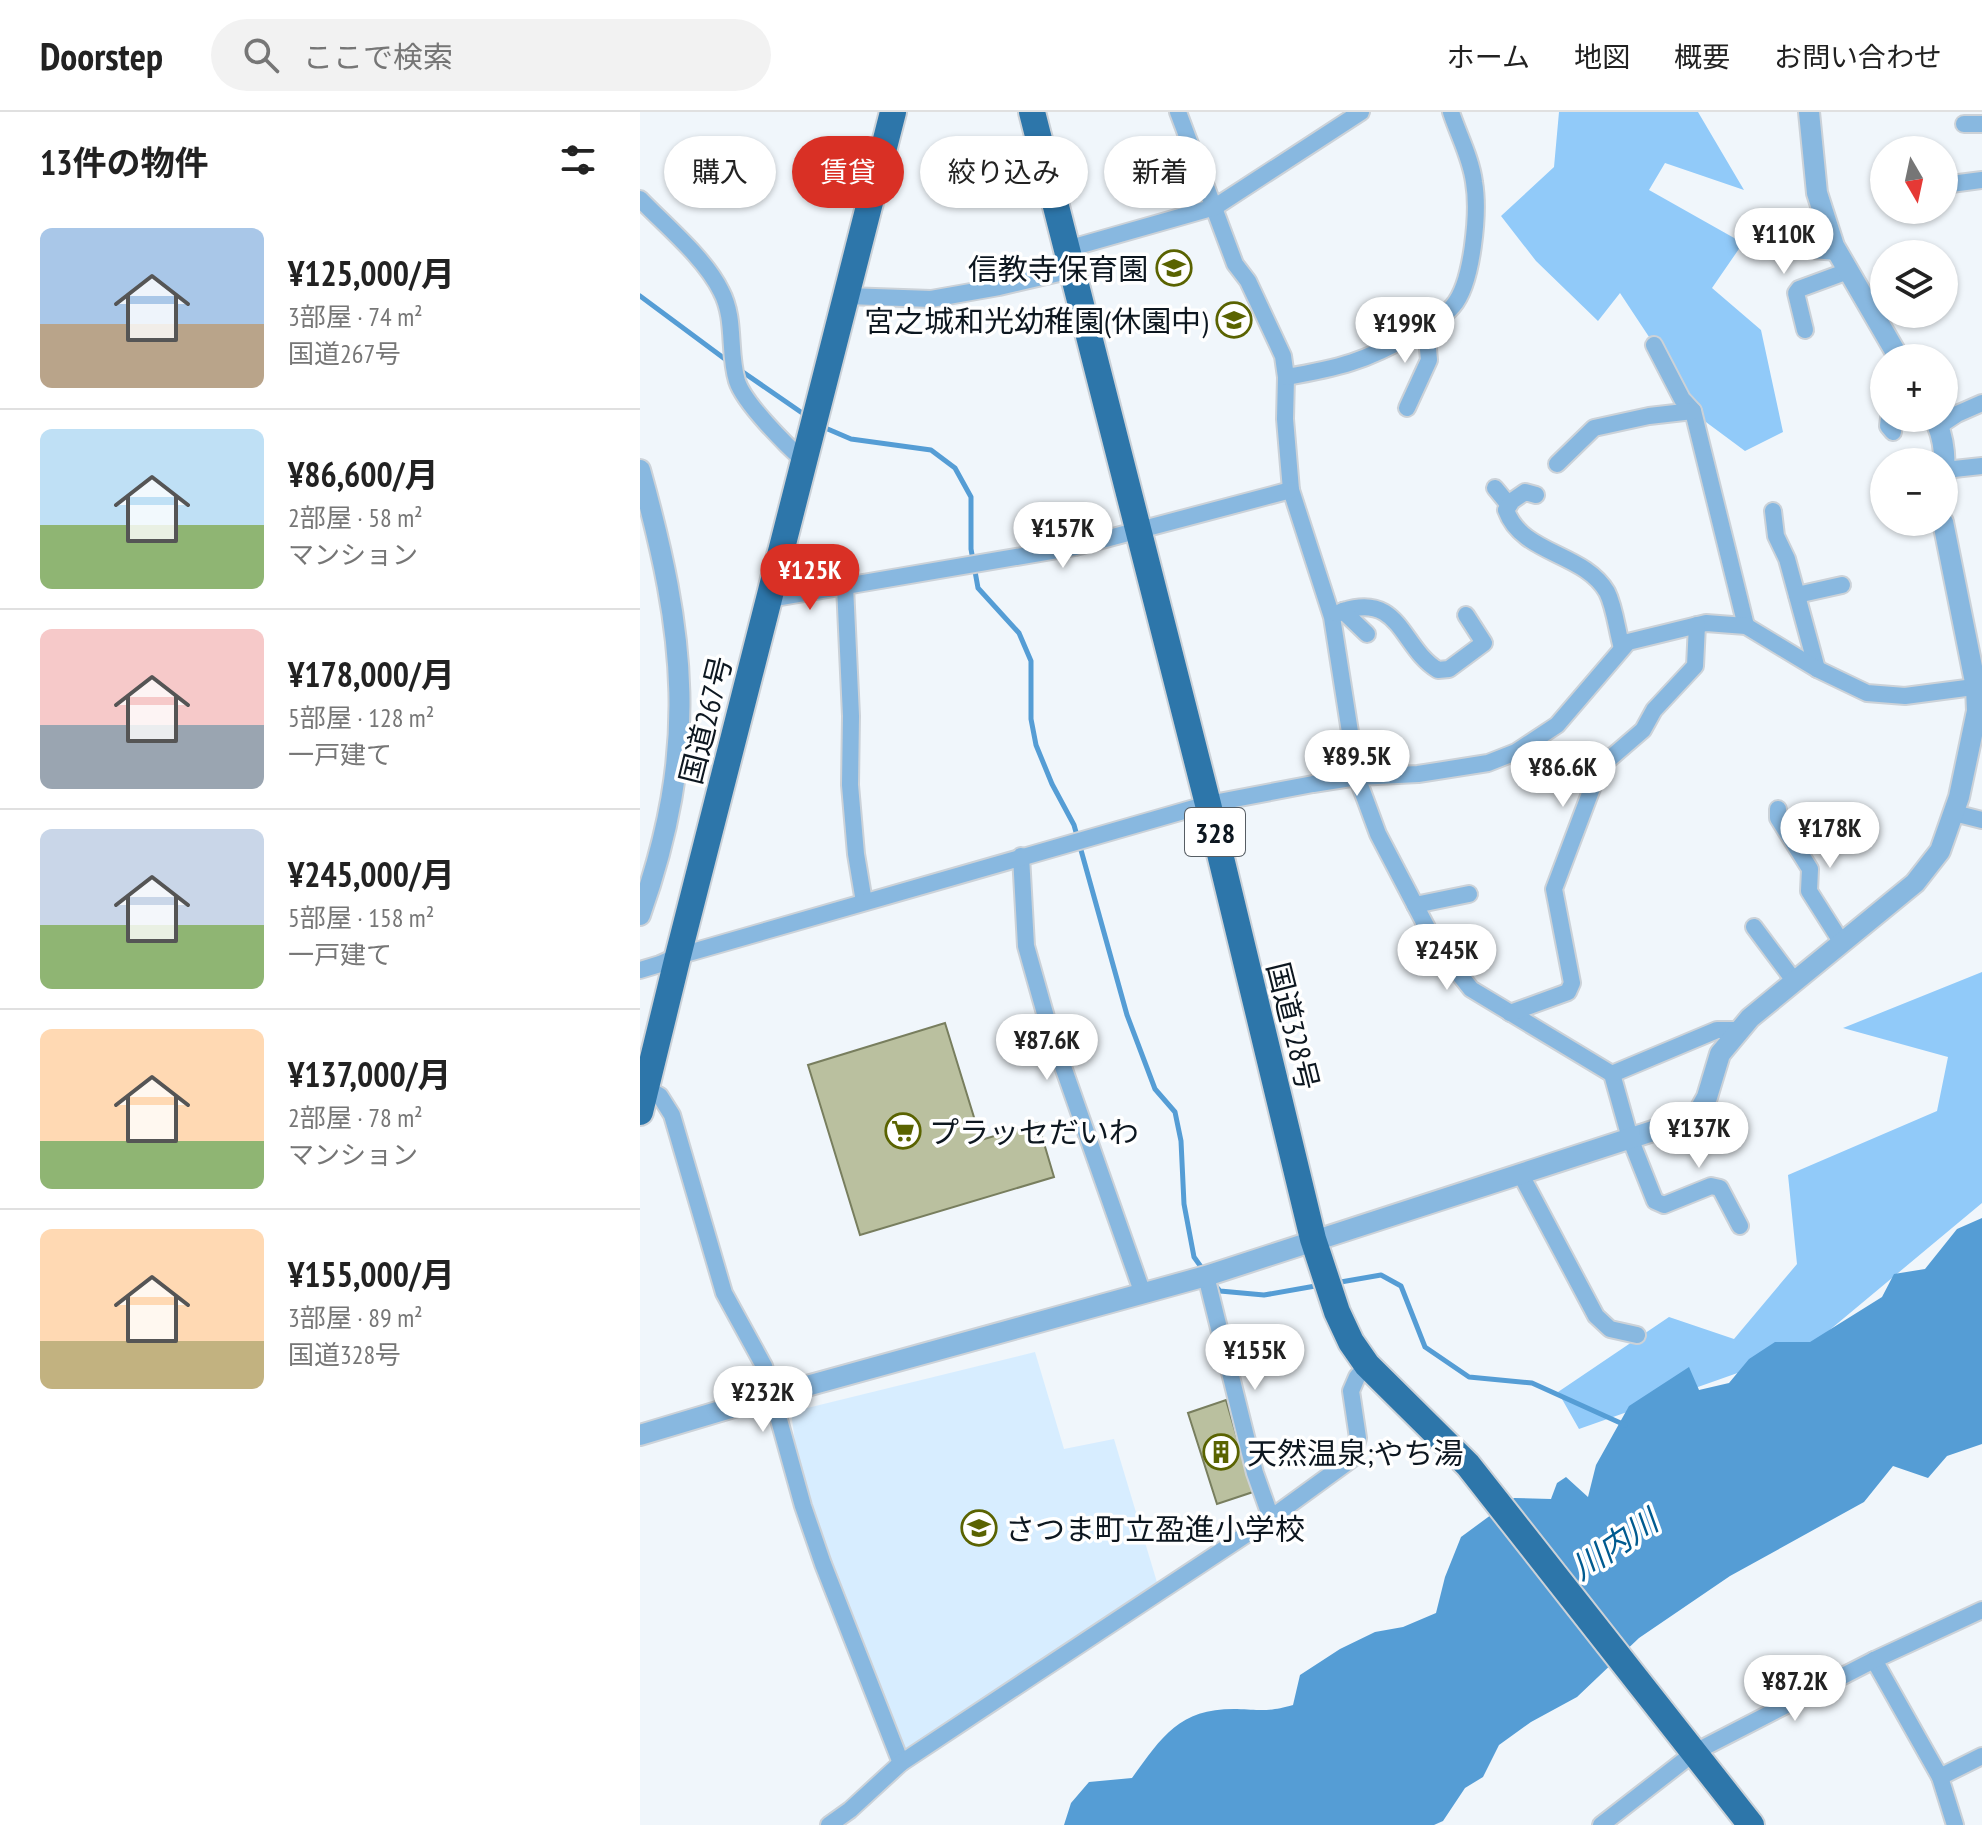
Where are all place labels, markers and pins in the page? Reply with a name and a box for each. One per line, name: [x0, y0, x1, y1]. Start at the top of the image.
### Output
pin: ¥110K: [1728, 208, 1840, 276]
place label: 信教寺保育園: [968, 249, 1148, 288]
school or university icon: 信教寺保育園: [1155, 249, 1193, 287]
pin: ¥199K: [1349, 297, 1461, 365]
place label: 宮之城和光幼稚園(休園中): [864, 301, 1208, 340]
school or university icon: 宮之城和光幼稚園(休園中): [1215, 301, 1253, 339]
pin: ¥157K: [1007, 502, 1119, 570]
pin: ¥125K: [754, 544, 866, 612]
pin: ¥89.5K: [1292, 730, 1422, 798]
pin: ¥86.6K: [1498, 741, 1628, 809]
pin: ¥178K: [1774, 802, 1886, 870]
pin: ¥245K: [1391, 924, 1503, 992]
pin: ¥87.6K: [982, 1014, 1112, 1082]
pin: ¥137K: [1643, 1102, 1755, 1170]
supermarket icon: プラッセだいわ: [884, 1112, 922, 1150]
place label: プラッセだいわ: [929, 1112, 1139, 1151]
pin: ¥155K: [1199, 1324, 1311, 1392]
pin: ¥232K: [707, 1366, 819, 1434]
building icon: 天然温泉;やち湯: [1202, 1433, 1240, 1471]
place label: 天然温泉;やち湯: [1247, 1433, 1463, 1472]
school or university icon: さつま町立盈進小学校: [960, 1509, 998, 1547]
place label: さつま町立盈進小学校: [1005, 1509, 1305, 1548]
pin: ¥87.2K: [1730, 1655, 1860, 1723]

